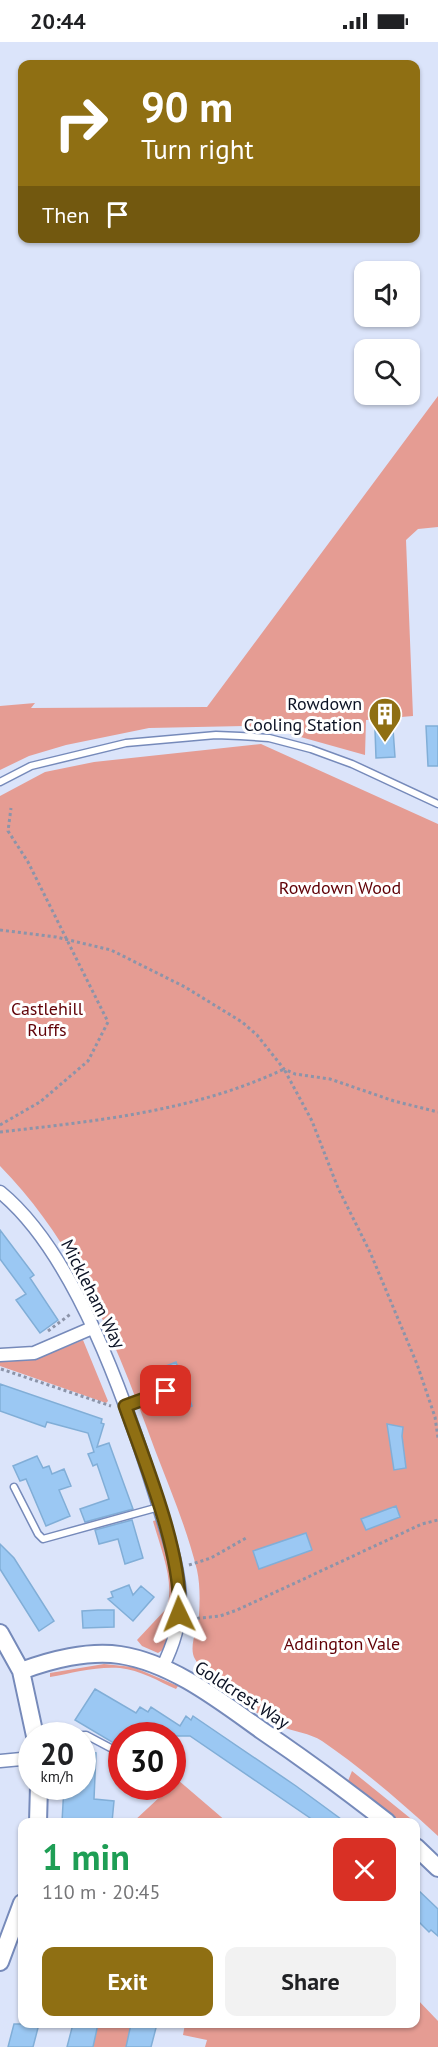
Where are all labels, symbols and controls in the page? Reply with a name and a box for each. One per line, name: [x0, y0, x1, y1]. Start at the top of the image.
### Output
text: 20:44: [30, 7, 86, 35]
text: 90 m: [141, 79, 233, 134]
icon: right: [42, 84, 120, 162]
text: Turn right: [141, 132, 254, 166]
icon: arrive: [101, 198, 134, 231]
text: Then: [42, 201, 89, 229]
map controls: [354, 261, 420, 405]
button: sound: [354, 261, 420, 327]
button: search: [354, 339, 420, 405]
place label: Rowdown Cooling Station: [244, 692, 362, 736]
building icon: Rowdown Cooling Station: [367, 696, 403, 743]
park label: Rowdown Wood: [279, 876, 401, 899]
park label: Castlehill Ruffs: [11, 997, 84, 1041]
street label: Mickleham Way: [56, 1235, 131, 1353]
pin: [140, 1365, 191, 1416]
icon: arrive: [149, 1374, 182, 1407]
position arrow: [147, 1582, 211, 1646]
park label: Addington Vale: [284, 1632, 400, 1655]
street label: Goldcrest Way: [190, 1655, 295, 1734]
speed limit sign: 30: [108, 1722, 186, 1800]
text: 20: [40, 1734, 74, 1773]
text: km/h: [41, 1767, 73, 1786]
text: 1 min: [42, 1833, 130, 1880]
button: close: [333, 1838, 396, 1901]
text: 110 m · 20:45: [42, 1879, 160, 1905]
button: Exit: [42, 1947, 213, 2016]
button: Share: [225, 1947, 396, 2016]

